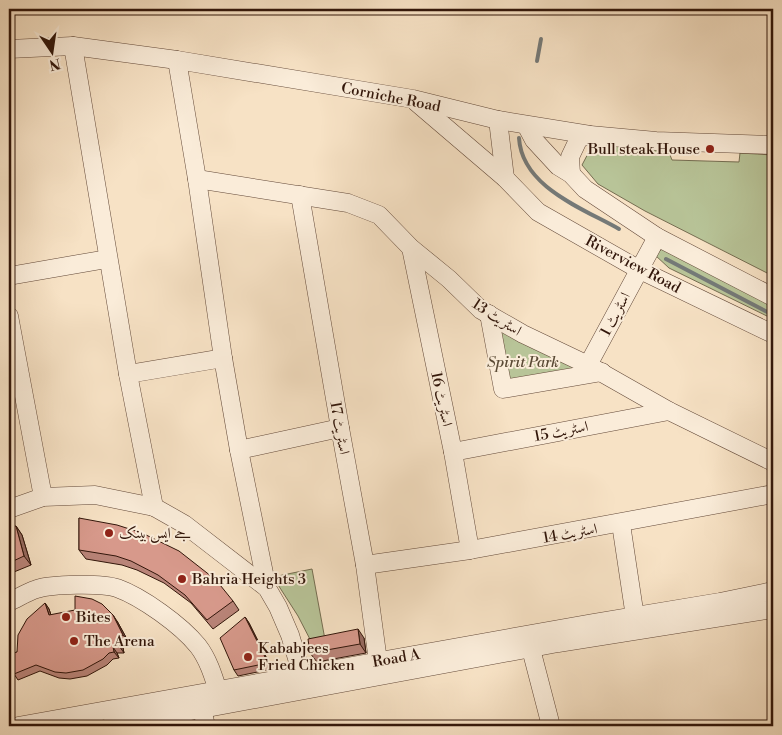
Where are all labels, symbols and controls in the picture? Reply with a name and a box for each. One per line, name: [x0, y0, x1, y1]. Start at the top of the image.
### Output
north arrow: [28, 28, 78, 78]
text: N: [47, 54, 62, 74]
street label: Corniche Road: [339, 79, 443, 117]
place label: Bull steak House: [587, 140, 700, 159]
marker: Bull steak House: [704, 143, 716, 155]
street label: Riverview Road: [582, 231, 684, 298]
street label: اسٹریٹ 1: [596, 289, 635, 339]
street label: اسٹریٹ 13: [468, 294, 525, 340]
park label: Spirit Park: [487, 353, 559, 372]
street label: اسٹریٹ 16: [426, 370, 457, 428]
street label: اسٹریٹ 17: [325, 400, 354, 456]
street label: اسٹریٹ 15: [532, 417, 590, 446]
street label: اسٹریٹ 14: [541, 519, 599, 548]
place label: جے ایس بینک: [119, 524, 191, 543]
marker: جے ایس بینک: [103, 527, 115, 539]
place label: Bahria Heights 3: [191, 570, 306, 589]
marker: Bahria Heights 3: [176, 573, 188, 585]
place label: Bites: [75, 608, 111, 627]
marker: Bites: [60, 611, 72, 623]
place label: The Arena: [84, 632, 155, 651]
marker: The Arena: [68, 635, 80, 647]
place label: Kababjees Fried Chicken: [258, 639, 355, 675]
street label: Road A: [371, 645, 422, 672]
marker: Kababjees Fried Chicken: [242, 651, 254, 663]

